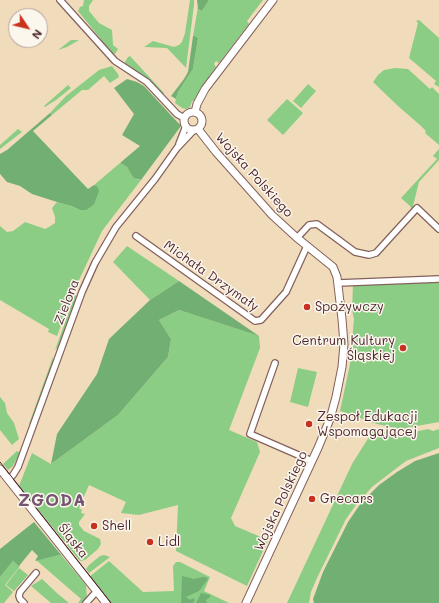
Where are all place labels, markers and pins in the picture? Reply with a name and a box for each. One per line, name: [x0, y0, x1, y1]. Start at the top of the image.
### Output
place label: Spożywczy: [315, 299, 384, 315]
marker: Spożywczy: [302, 302, 312, 312]
place label: Centrum Kultury Śląskiej: [292, 333, 395, 364]
marker: Centrum Kultury Śląskiej: [398, 343, 408, 353]
place label: Zespoł Edukacji Wspomagającej: [317, 409, 418, 440]
marker: Zespoł Edukacji Wspomagającej: [304, 419, 314, 429]
place label: Grecars: [320, 491, 373, 507]
marker: Grecars: [307, 494, 317, 504]
place label: Shell: [102, 518, 131, 534]
marker: Shell: [89, 521, 99, 531]
place label: Lidl: [158, 534, 180, 550]
marker: Lidl: [145, 537, 155, 547]

